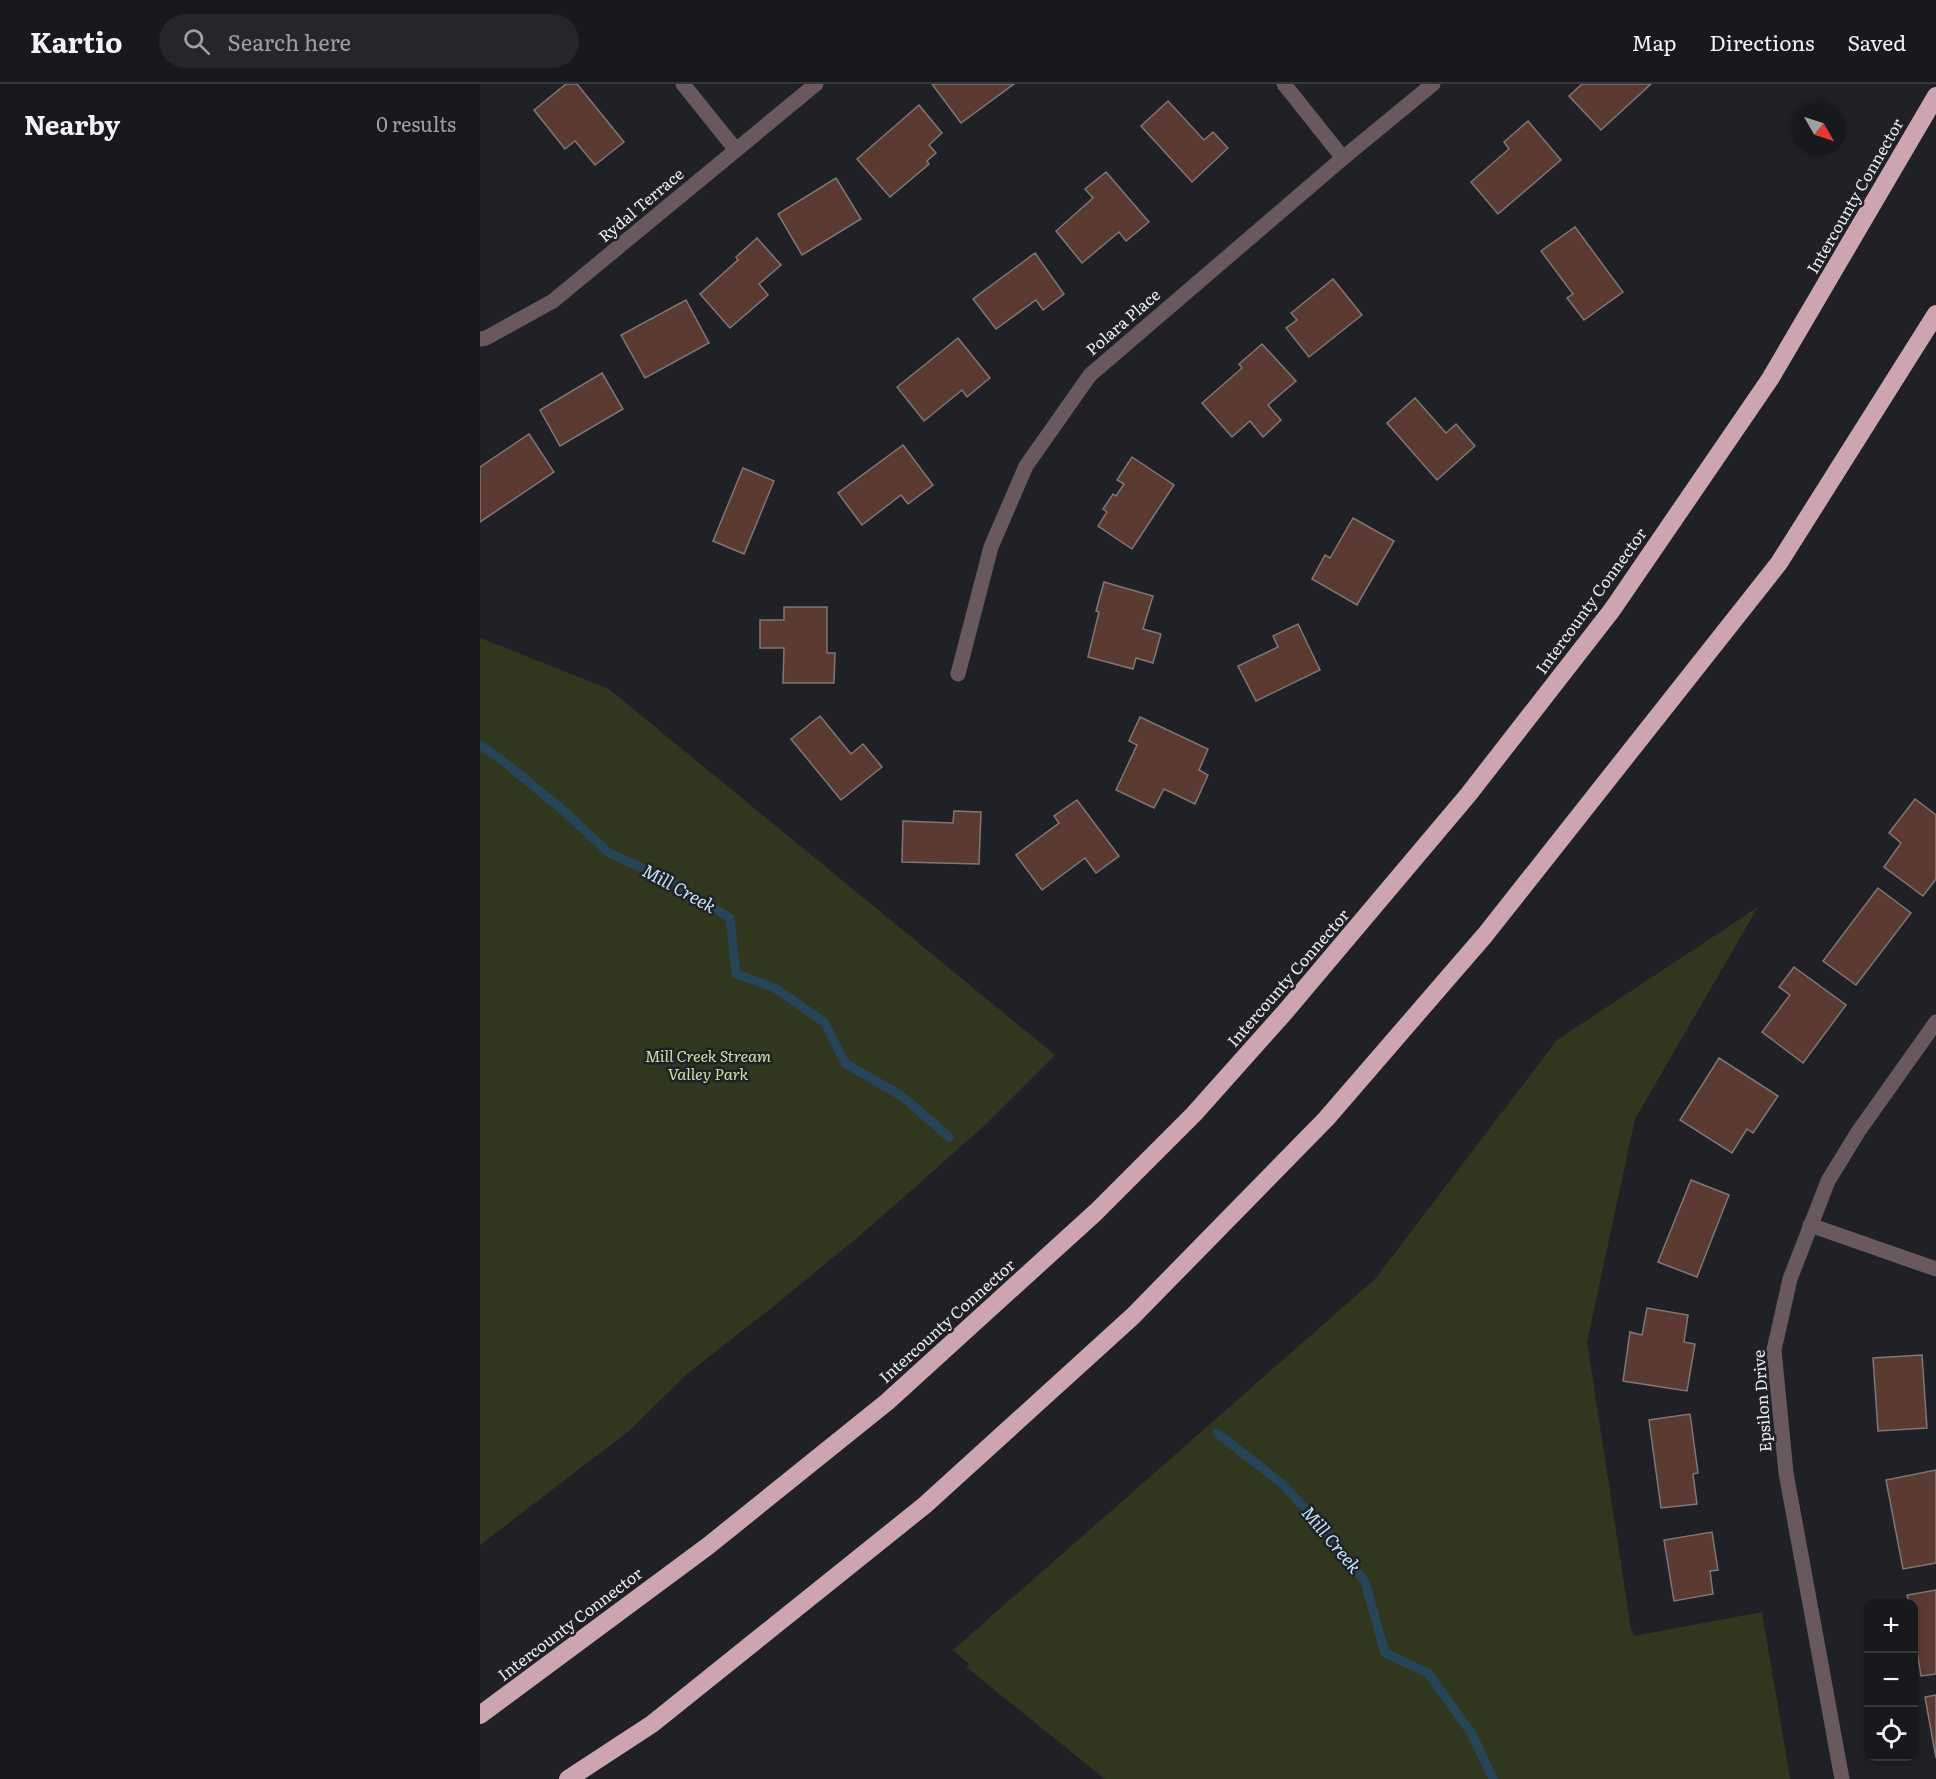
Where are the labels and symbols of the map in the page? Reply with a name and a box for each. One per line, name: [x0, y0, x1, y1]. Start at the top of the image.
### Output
north arrow: [1792, 102, 1846, 156]
street label: Intercounty Connector: [1800, 113, 1909, 278]
street label: Rydal Terrace: [592, 161, 688, 247]
street label: Polara Place: [1080, 282, 1165, 360]
street label: Intercounty Connector: [1529, 522, 1652, 679]
water label: Mill Creek: [638, 856, 722, 919]
street label: Intercounty Connector: [1221, 903, 1354, 1051]
park label: Mill Creek Stream Valley Park: [645, 1043, 771, 1085]
street label: Intercounty Connector: [873, 1252, 1020, 1388]
street label: Epsilon Drive: [1745, 1349, 1777, 1453]
water label: Mill Creek: [1296, 1499, 1369, 1579]
street label: Intercounty Connector: [492, 1561, 647, 1686]

